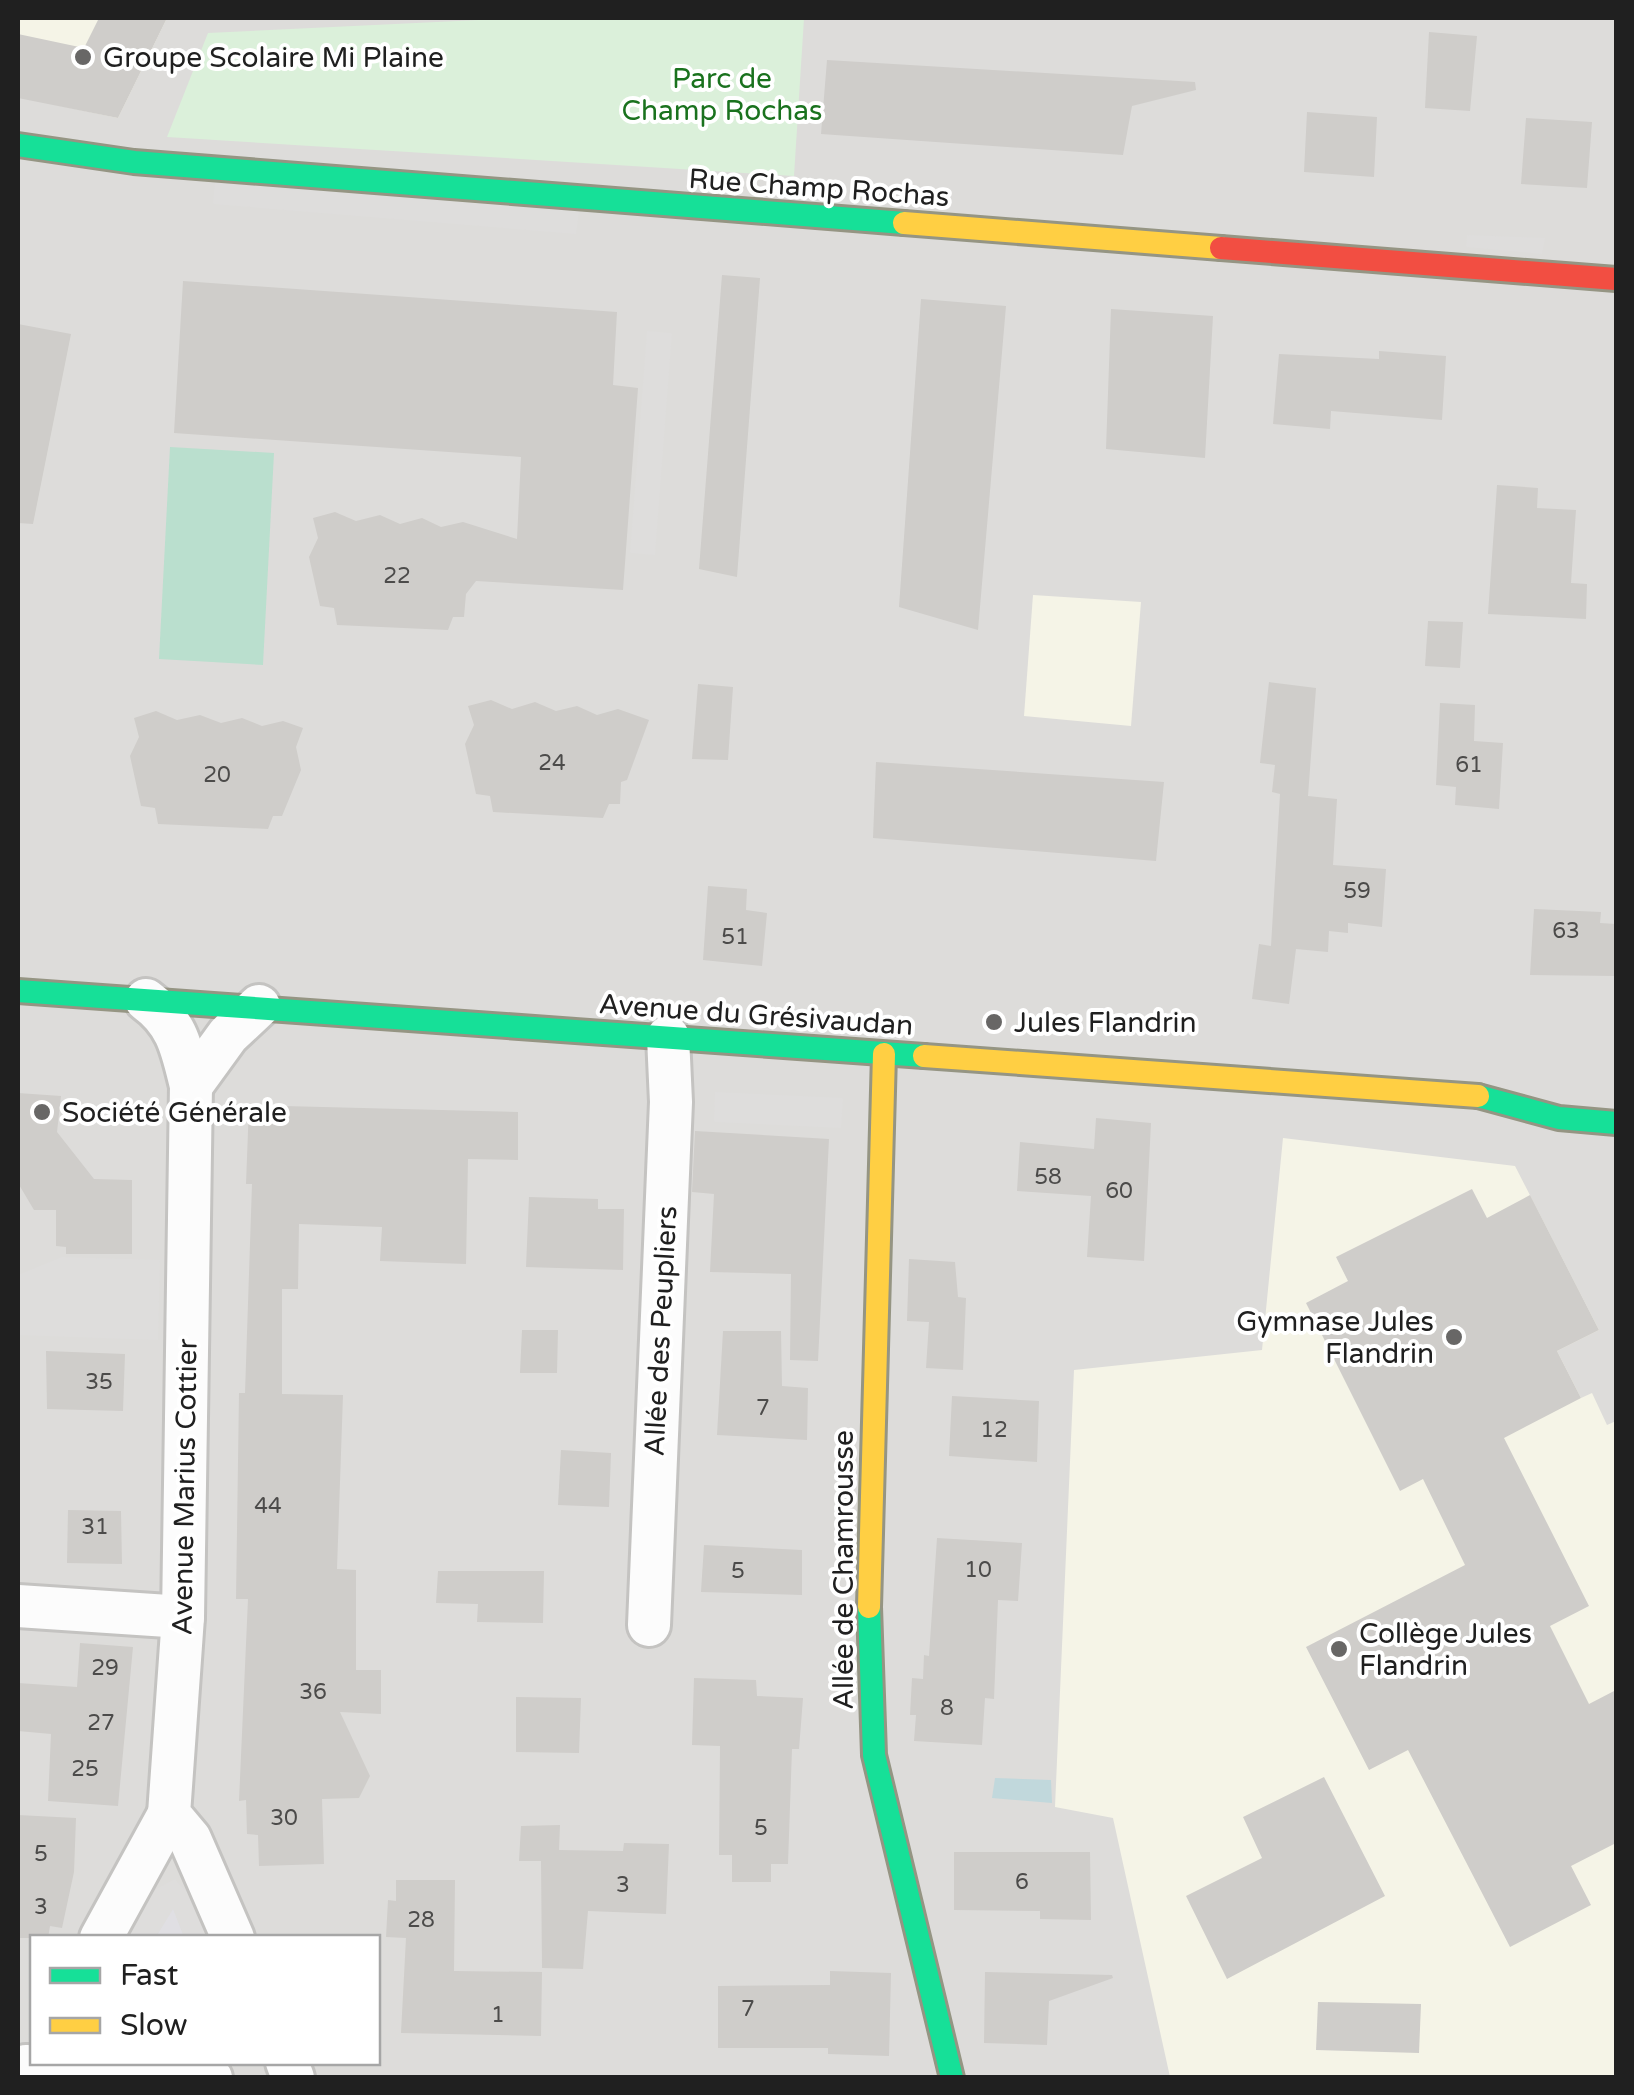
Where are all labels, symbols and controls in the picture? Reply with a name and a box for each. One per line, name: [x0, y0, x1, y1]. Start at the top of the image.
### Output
place label: Groupe Scolaire Mi Plaine: [103, 41, 444, 75]
marker: Groupe Scolaire Mi Plaine: [72, 46, 94, 68]
park label: Parc de Champ Rochas: [621, 62, 823, 128]
street label: Rue Champ Rochas: [687, 162, 950, 214]
house number: 22: [383, 563, 411, 589]
house number: 24: [538, 750, 566, 776]
house number: 61: [1455, 752, 1483, 778]
house number: 20: [203, 762, 231, 788]
house number: 59: [1343, 878, 1371, 904]
house number: 63: [1552, 918, 1580, 944]
house number: 51: [721, 924, 749, 950]
street label: Avenue du Grésivaudan: [598, 987, 914, 1043]
place label: Jules Flandrin: [1014, 1006, 1197, 1040]
marker: Jules Flandrin: [983, 1011, 1005, 1033]
place label: Société Générale: [62, 1096, 287, 1130]
marker: Société Générale: [31, 1101, 53, 1123]
house number: 58: [1034, 1164, 1062, 1190]
house number: 60: [1105, 1178, 1133, 1204]
street label: Allée des Peupliers: [637, 1205, 685, 1457]
place label: Gymnase Jules Flandrin: [1236, 1305, 1434, 1371]
marker: Gymnase Jules Flandrin: [1443, 1326, 1465, 1348]
street label: Avenue Marius Cottier: [165, 1338, 205, 1636]
house number: 35: [85, 1369, 113, 1395]
house number: 7: [756, 1395, 770, 1421]
house number: 12: [980, 1417, 1008, 1443]
street label: Allée de Chamrousse: [827, 1430, 861, 1710]
house number: 44: [254, 1493, 282, 1519]
house number: 31: [81, 1514, 109, 1540]
house number: 10: [964, 1557, 992, 1583]
house number: 5: [731, 1558, 745, 1584]
place label: Collège Jules Flandrin: [1359, 1617, 1532, 1683]
marker: Collège Jules Flandrin: [1328, 1638, 1350, 1660]
house number: 29: [91, 1655, 119, 1681]
house number: 36: [299, 1679, 327, 1705]
house number: 8: [940, 1695, 954, 1721]
house number: 27: [87, 1710, 115, 1736]
house number: 25: [71, 1756, 99, 1782]
house number: 30: [270, 1805, 298, 1831]
house number: 5: [754, 1815, 768, 1841]
house number: 5: [34, 1841, 48, 1867]
house number: 6: [1015, 1869, 1029, 1895]
house number: 3: [616, 1872, 630, 1898]
house number: 3: [34, 1894, 48, 1920]
house number: 28: [407, 1907, 435, 1933]
legend: [30, 1935, 380, 2065]
text: Fast: [120, 1957, 179, 1994]
house number: 7: [741, 1996, 755, 2022]
house number: 1: [491, 2002, 505, 2028]
text: Slow: [120, 2007, 188, 2044]

